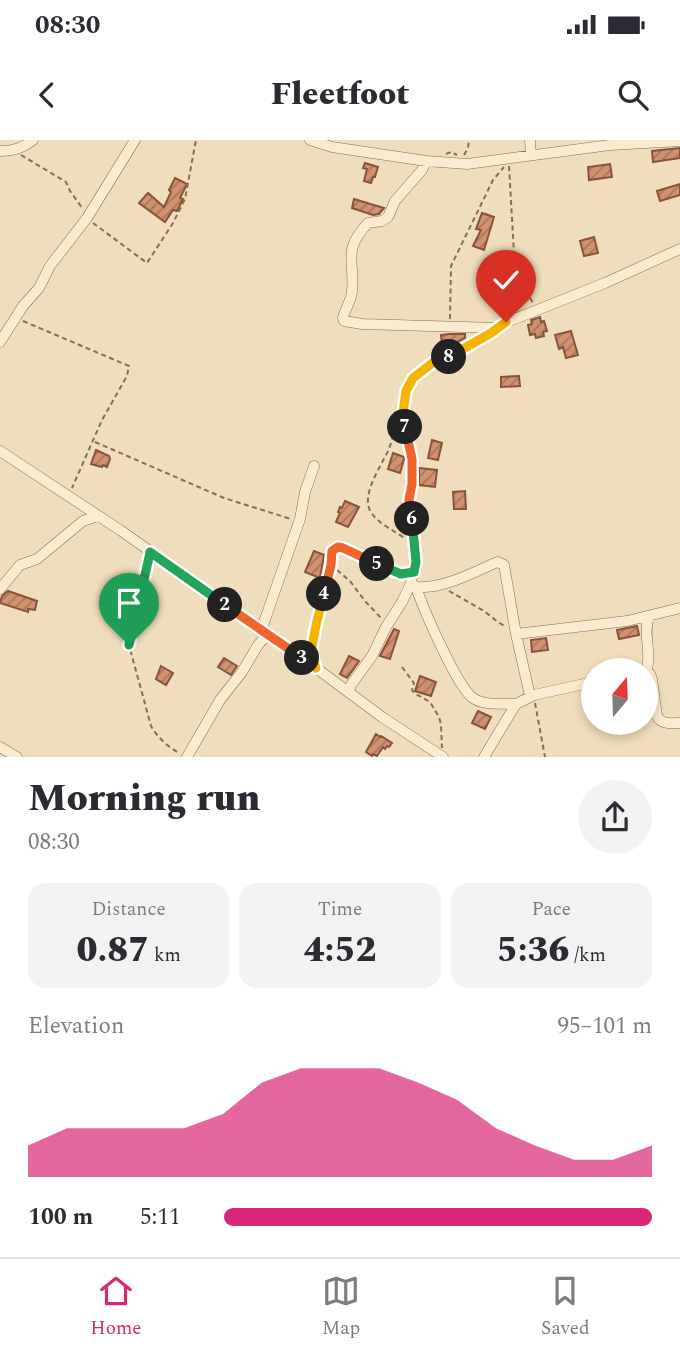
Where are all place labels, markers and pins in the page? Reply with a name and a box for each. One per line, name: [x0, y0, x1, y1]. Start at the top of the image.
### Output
pin: [476, 250, 536, 322]
pin: 8: [432, 340, 466, 374]
pin: 7: [388, 410, 422, 444]
pin: 6: [394, 502, 430, 536]
pin: 5: [360, 546, 394, 582]
pin: [99, 573, 159, 645]
pin: 4: [306, 576, 342, 612]
pin: 2: [208, 588, 243, 622]
pin: 3: [284, 640, 320, 676]

